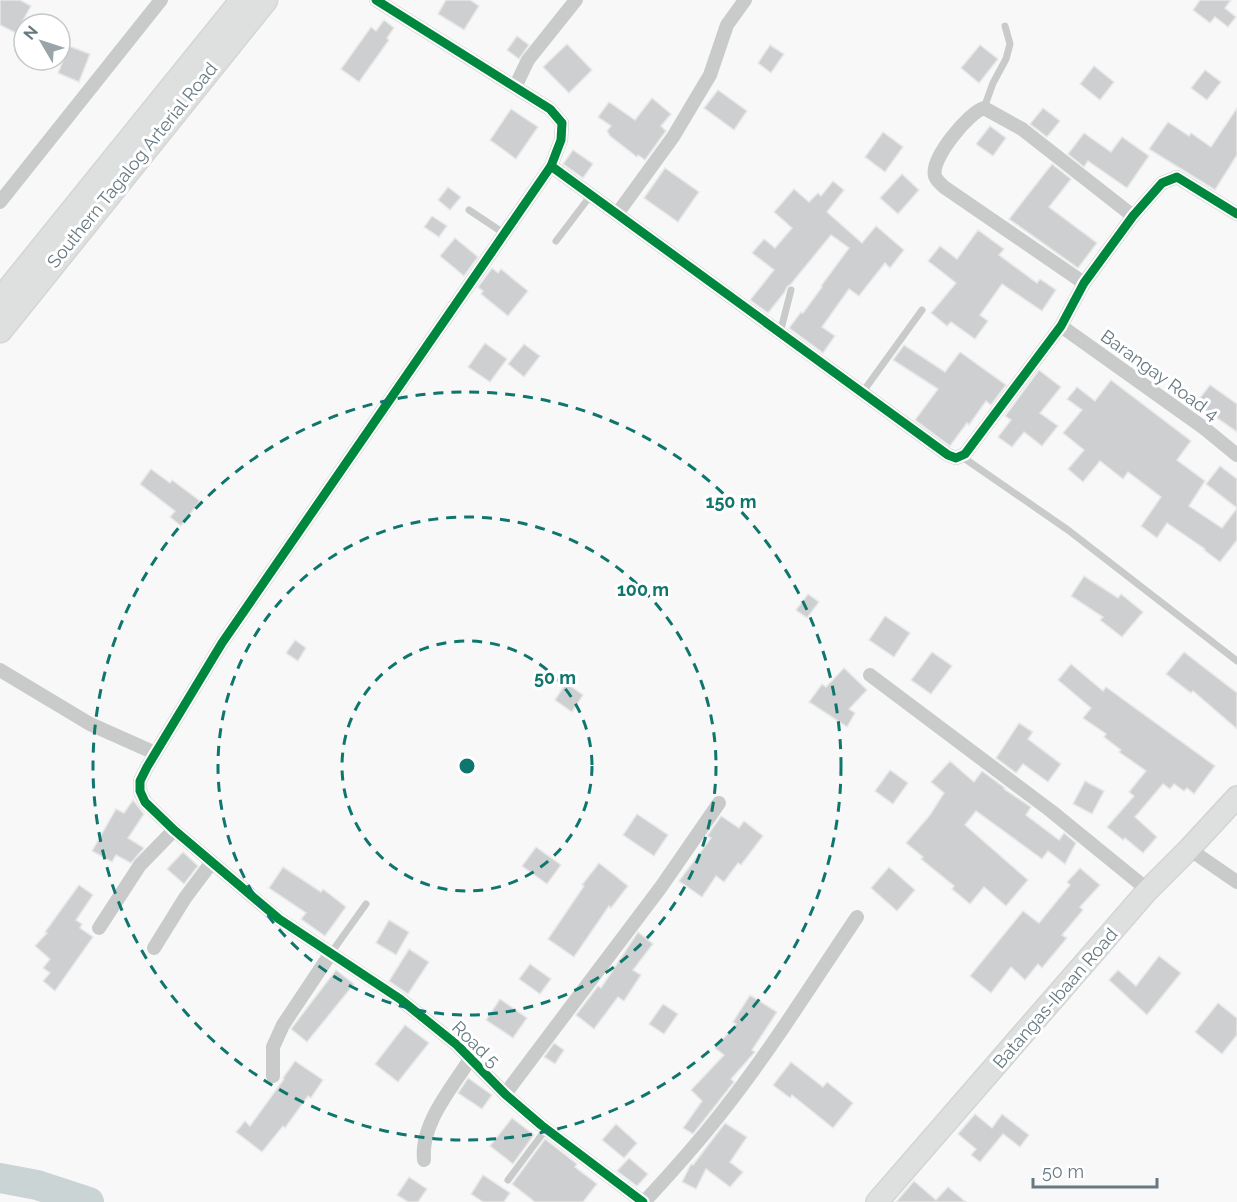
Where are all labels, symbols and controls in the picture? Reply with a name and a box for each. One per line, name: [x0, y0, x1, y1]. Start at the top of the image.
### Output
north arrow: [12, 12, 72, 72]
text: N: [20, 22, 42, 44]
street label: Southern Tagalog Arterial Road: [43, 58, 221, 272]
street label: Barangay Road 4: [1097, 325, 1223, 425]
text: 150 m: [706, 491, 757, 512]
text: 100 m: [617, 579, 669, 600]
text: 50 m: [534, 667, 576, 688]
centre of rings: [457, 756, 477, 776]
street label: Batangas-Ibaan Road: [988, 924, 1122, 1072]
street label: Road 5: [448, 1016, 504, 1072]
scale bar: [1033, 1151, 1158, 1189]
text: 50 m: [1042, 1161, 1084, 1182]

